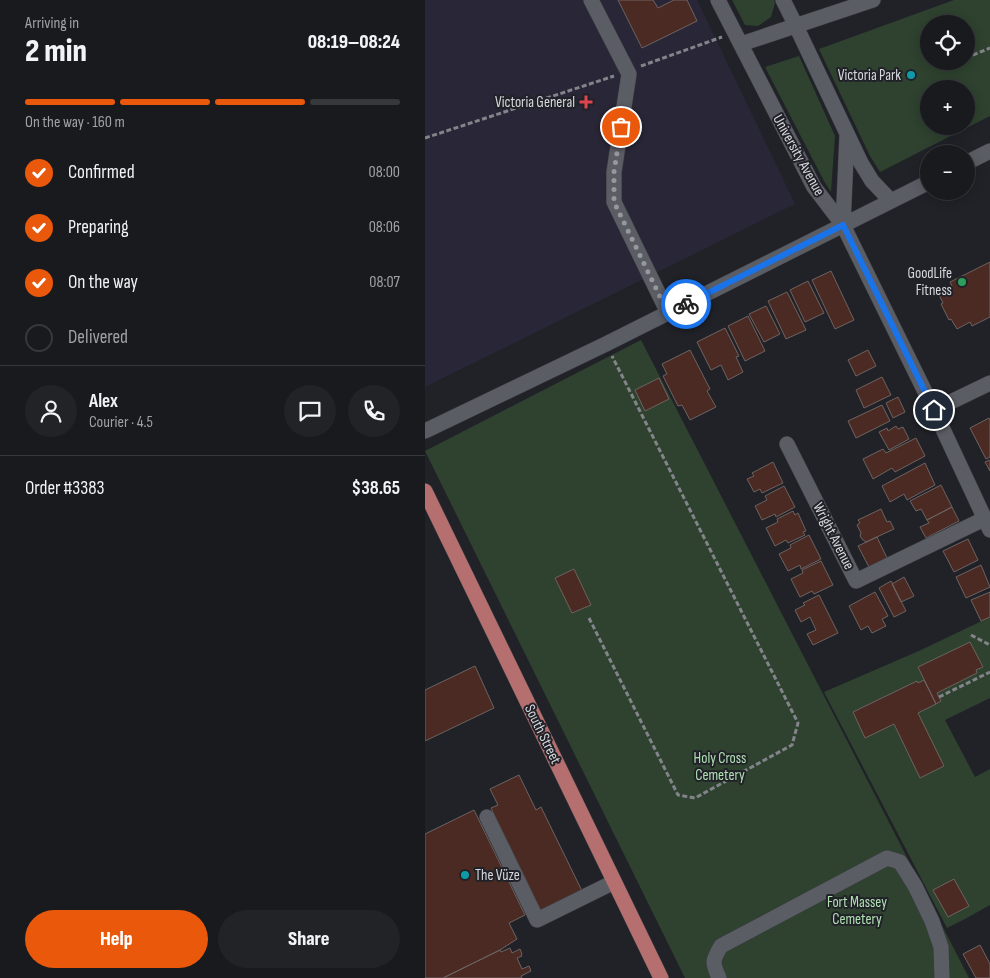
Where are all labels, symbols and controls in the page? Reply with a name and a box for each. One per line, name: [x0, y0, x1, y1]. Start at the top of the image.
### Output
text: Arriving in: [25, 14, 79, 33]
map controls: [920, 15, 975, 200]
button: locate: [920, 15, 975, 70]
text: 08:19–08:24: [308, 31, 400, 54]
text: 2 min: [25, 32, 87, 71]
place label: Victoria Park: [838, 66, 901, 85]
marker: Victoria Park: [905, 69, 917, 81]
button: +: [920, 80, 975, 135]
place label: Victoria General: [495, 93, 575, 112]
marker: Victoria General: [579, 95, 593, 109]
pin: [600, 106, 642, 148]
street label: University Avenue: [768, 111, 829, 199]
text: On the way · 160 m: [25, 113, 125, 132]
icon: bag: [607, 113, 635, 141]
button: −: [920, 145, 975, 200]
icon: check: [25, 159, 53, 187]
text: Confirmed: [68, 161, 135, 184]
text: 08:00: [369, 163, 400, 182]
icon: check: [25, 214, 53, 242]
text: Preparing: [68, 216, 129, 239]
text: 08:06: [369, 218, 400, 237]
place label: GoodLife Fitness: [907, 264, 952, 300]
icon: check: [25, 269, 53, 297]
text: On the way: [68, 271, 138, 294]
text: 08:07: [369, 273, 400, 292]
marker: GoodLife Fitness: [956, 276, 968, 288]
courier: [661, 279, 711, 329]
icon: bike: [672, 290, 700, 318]
text: Delivered: [68, 326, 128, 349]
button: person: [25, 385, 77, 437]
button: chat: [284, 385, 336, 437]
button: phone: [348, 385, 400, 437]
pin: [913, 389, 955, 431]
text: Alex: [89, 390, 118, 413]
icon: home: [920, 396, 948, 424]
text: Courier · 4.5: [89, 413, 153, 432]
text: Order #3383: [25, 477, 104, 500]
text: $38.65: [352, 477, 400, 500]
street label: Wright Avenue: [809, 499, 859, 573]
street label: South Street: [520, 701, 565, 767]
park label: Holy Cross Cemetery: [694, 749, 746, 785]
place label: The Vüze: [475, 866, 520, 885]
marker: The Vüze: [459, 869, 471, 881]
park label: Fort Massey Cemetery: [827, 893, 887, 929]
button: Help: [25, 910, 208, 968]
button: Share: [218, 910, 400, 968]

